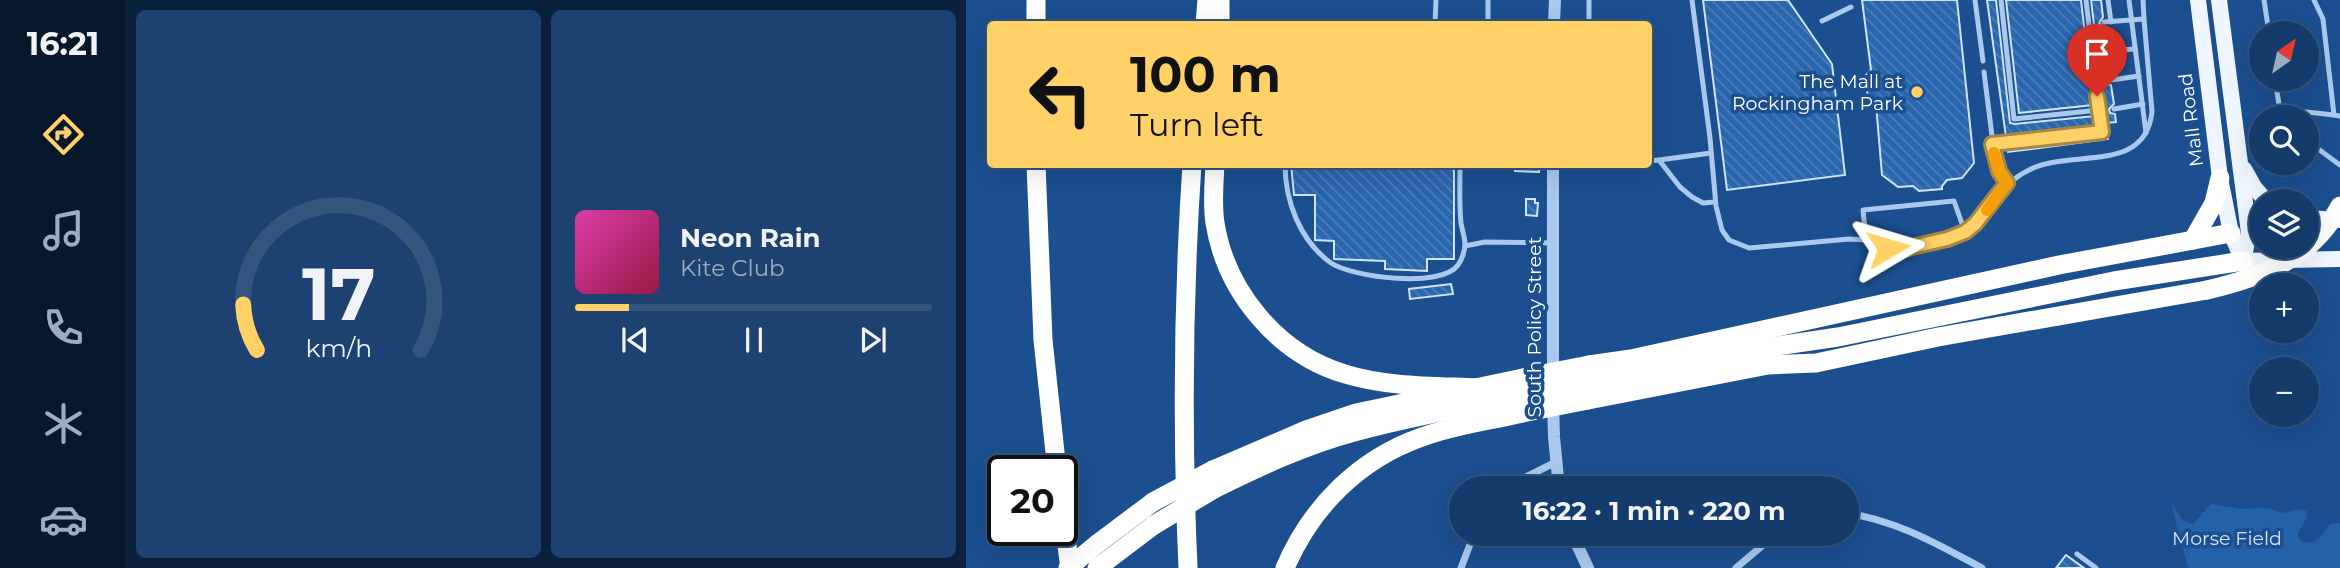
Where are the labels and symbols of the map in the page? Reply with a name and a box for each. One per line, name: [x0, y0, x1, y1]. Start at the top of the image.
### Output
north arrow: [2249, 21, 2319, 91]
pin: [2067, 24, 2127, 96]
place label: The Mall at Rockingham Park: [1732, 70, 1904, 115]
street label: Mall Road: [2174, 72, 2208, 168]
marker: The Mall at Rockingham Park: [1909, 84, 1925, 100]
position arrow: [1851, 211, 1925, 285]
street label: South Policy Street: [1523, 236, 1546, 417]
speed limit sign: 20: [987, 455, 1078, 546]
park label: Morse Field: [2172, 527, 2282, 550]

